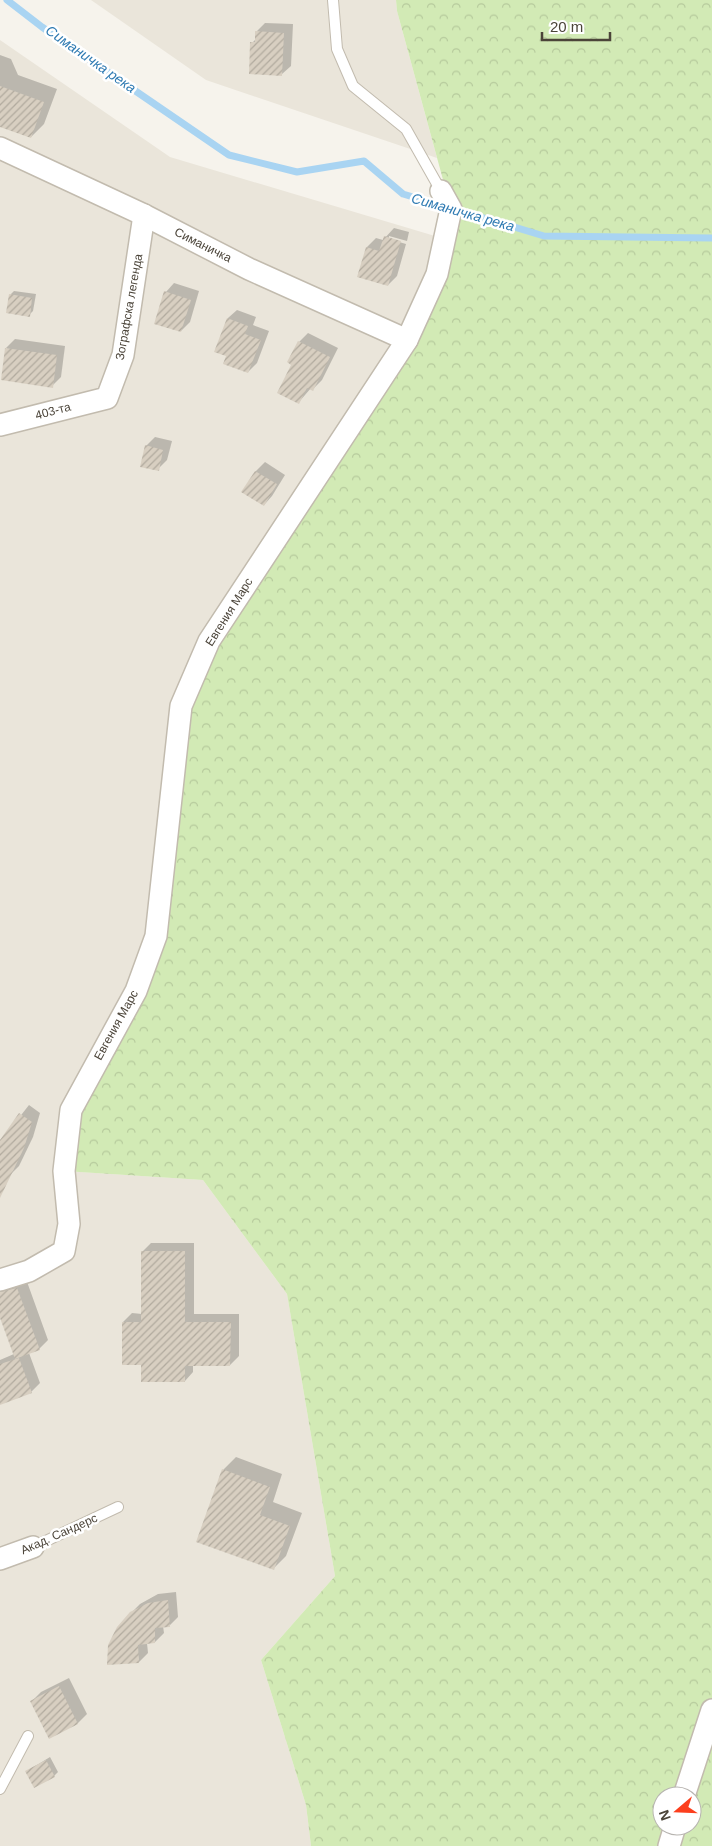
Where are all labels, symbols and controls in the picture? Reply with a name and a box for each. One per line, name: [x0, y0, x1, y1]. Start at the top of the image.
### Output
scale bar: [542, 10, 610, 42]
text: 20 m: [550, 18, 583, 35]
water label: Симаничка река: [43, 22, 139, 96]
water label: Симаничка река: [410, 190, 516, 234]
street label: Симаничка: [172, 225, 234, 265]
street label: Зографска легенда: [113, 252, 145, 361]
street label: 403-та: [34, 399, 73, 422]
street label: Евгения Марс: [202, 575, 256, 649]
street label: Евгения Марс: [91, 988, 141, 1062]
street label: Акад. Сандерс: [19, 1511, 99, 1557]
north arrow: [652, 1786, 702, 1836]
text: N: [655, 1808, 674, 1823]

